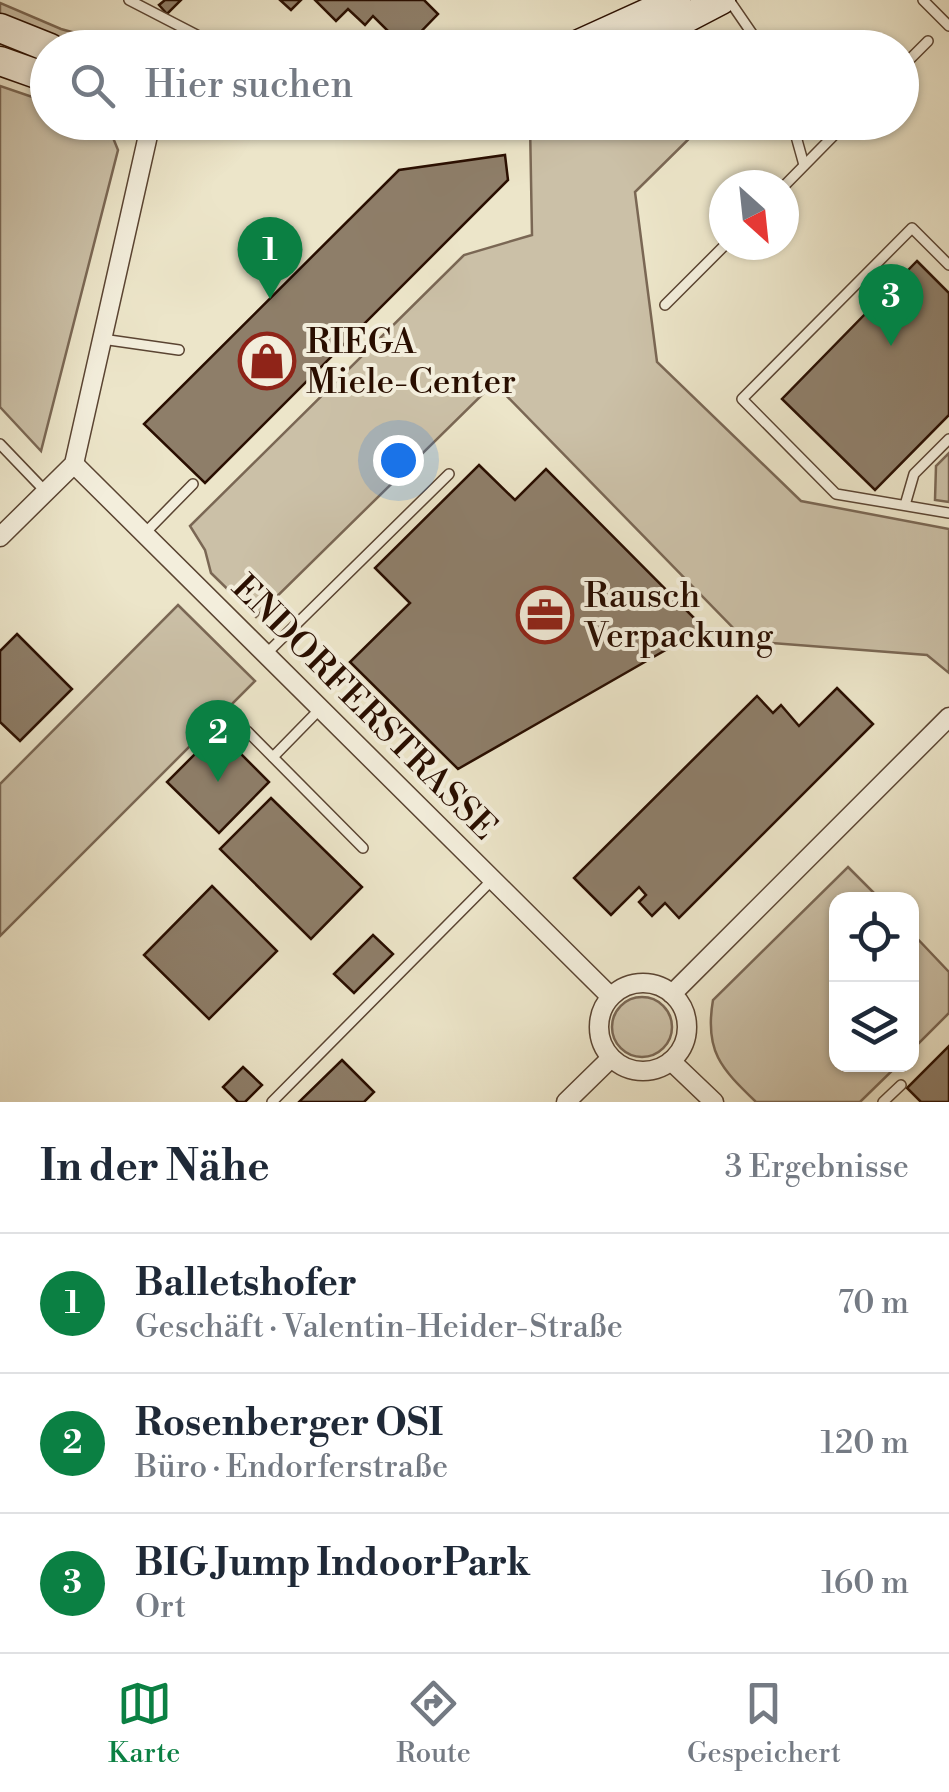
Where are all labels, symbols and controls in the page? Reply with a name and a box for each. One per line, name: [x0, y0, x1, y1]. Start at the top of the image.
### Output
search box: [30, 30, 919, 140]
icon: search: [65, 58, 120, 113]
text: Hier suchen: [145, 62, 353, 109]
north arrow: [709, 170, 799, 260]
pin: 1: [238, 216, 302, 299]
pin: 3: [858, 264, 924, 346]
place label: RIEGA Miele-Center: [306, 321, 516, 404]
shop icon: RIEGA Miele-Center: [237, 331, 297, 391]
your location: [373, 435, 424, 486]
street label: ENDORFERSTRASSE: [223, 567, 505, 849]
place label: Rausch Verpackung: [583, 575, 774, 658]
office icon: Rausch Verpackung: [515, 585, 575, 645]
pin: 2: [186, 700, 250, 782]
map controls: [829, 892, 919, 1072]
button: locate: [829, 892, 919, 982]
button: layers: [829, 982, 919, 1072]
text: In der Nähe: [40, 1141, 270, 1194]
text: 3 Ergebnisse: [725, 1147, 909, 1187]
text: Balletshofer: [135, 1260, 357, 1307]
text: 1: [65, 1283, 80, 1323]
text: 70 m: [838, 1283, 909, 1323]
text: Geschäft · Valentin-Heider-Straße: [135, 1307, 623, 1347]
text: Rosenberger OSI: [135, 1400, 443, 1447]
text: 2: [62, 1423, 83, 1463]
text: 120 m: [820, 1423, 909, 1463]
text: Büro · Endorferstraße: [135, 1447, 448, 1487]
text: BIG Jump IndoorPark: [135, 1540, 530, 1587]
text: 3: [63, 1563, 82, 1603]
text: 160 m: [821, 1563, 909, 1603]
text: Ort: [135, 1587, 186, 1627]
tab: Karte: [108, 1676, 180, 1771]
tab: Route: [396, 1676, 471, 1771]
tab: Gespeichert: [687, 1676, 841, 1771]

